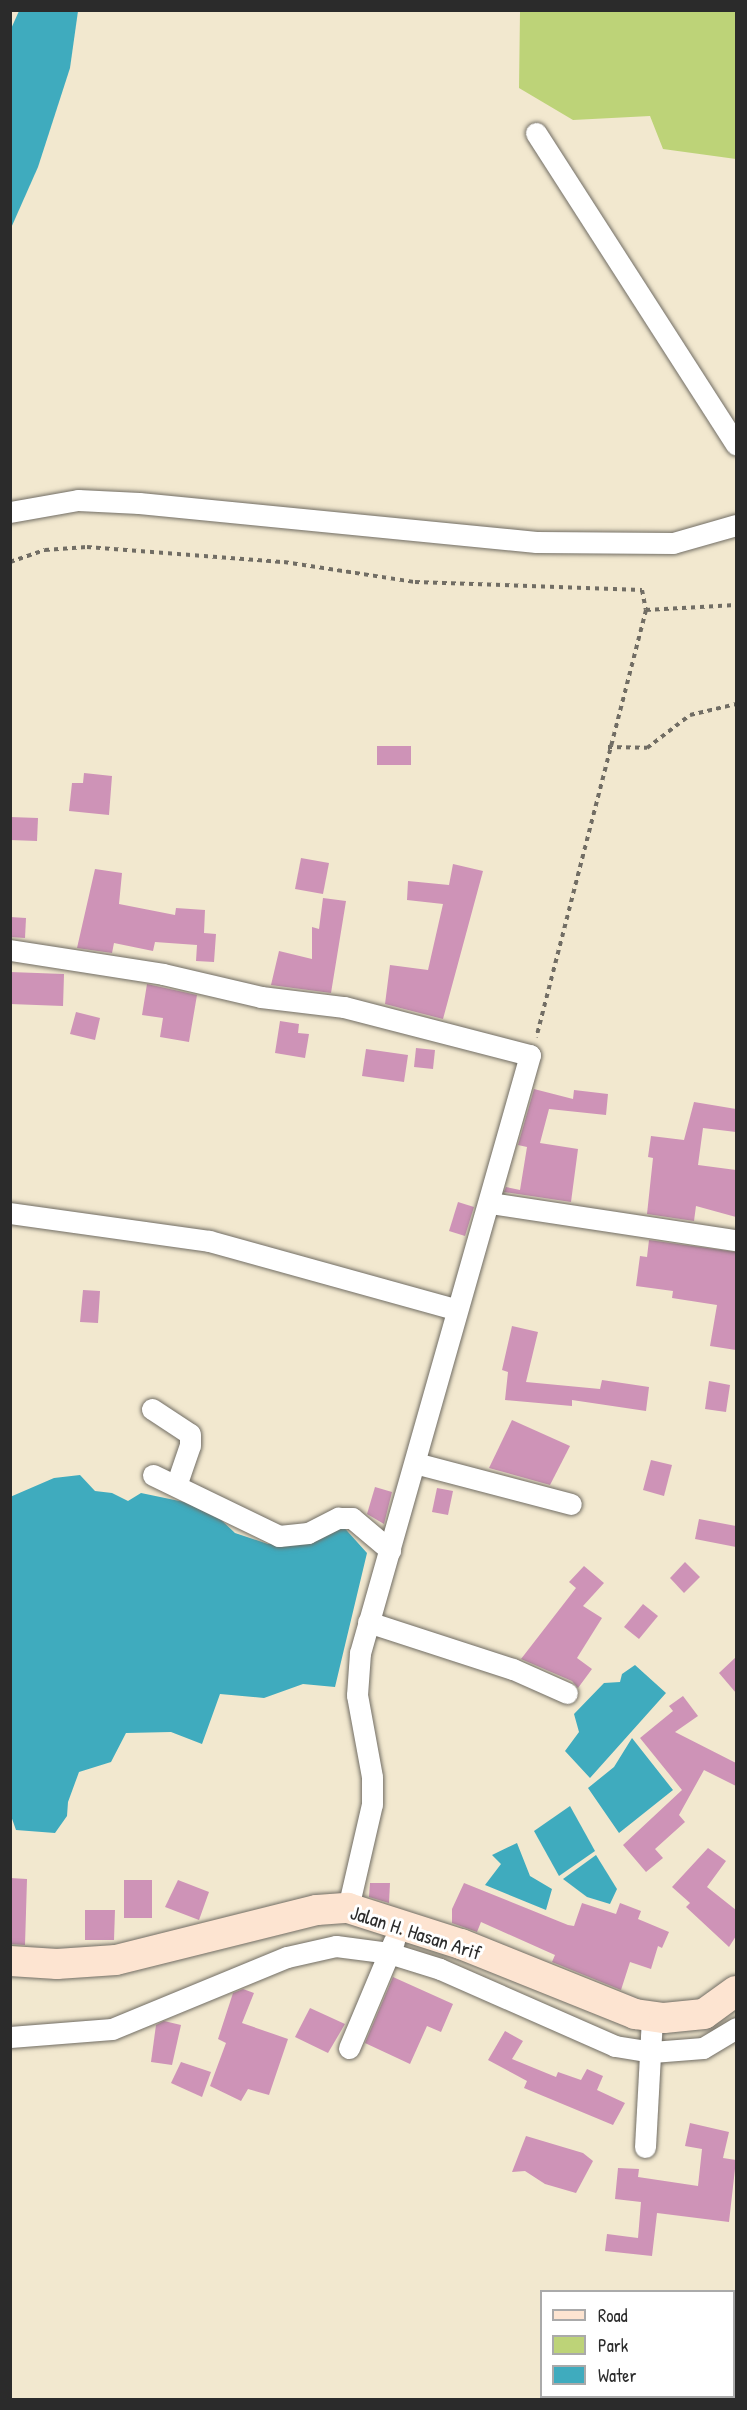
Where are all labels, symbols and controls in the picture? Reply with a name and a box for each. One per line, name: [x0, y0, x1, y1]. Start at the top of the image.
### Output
street label: Jalan H. Hasan Arif: [348, 1900, 484, 1964]
legend: [540, 2290, 735, 2398]
text: Road: [598, 2303, 628, 2328]
text: Park: [598, 2333, 628, 2358]
text: Water: [598, 2363, 636, 2388]

